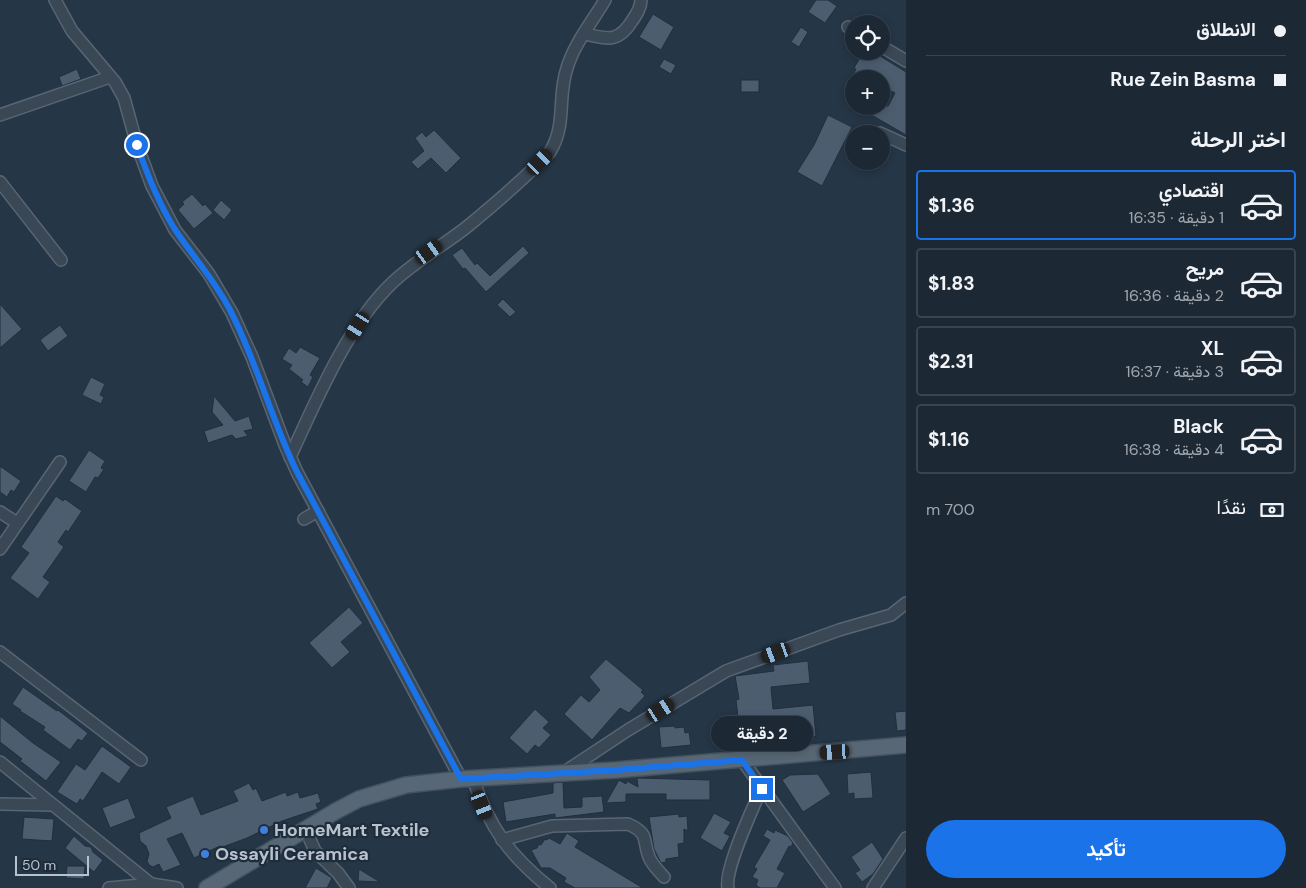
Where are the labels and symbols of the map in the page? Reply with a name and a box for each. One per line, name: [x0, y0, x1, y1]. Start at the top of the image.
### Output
route start: [126, 134, 148, 156]
car: [524, 146, 555, 178]
car: [412, 237, 445, 267]
car: [343, 309, 372, 343]
car: [759, 641, 792, 665]
car: [644, 696, 677, 724]
callout: 2 دقيقة: [711, 716, 813, 752]
car: [819, 744, 850, 760]
route end: [751, 778, 773, 800]
car: [469, 788, 494, 822]
place label: HomeMart Textile: [274, 818, 430, 842]
marker: HomeMart Textile: [258, 824, 270, 836]
place label: Ossayli Ceramica: [215, 842, 369, 866]
marker: Ossayli Ceramica: [199, 848, 211, 860]
scale bar: [15, 853, 89, 876]

